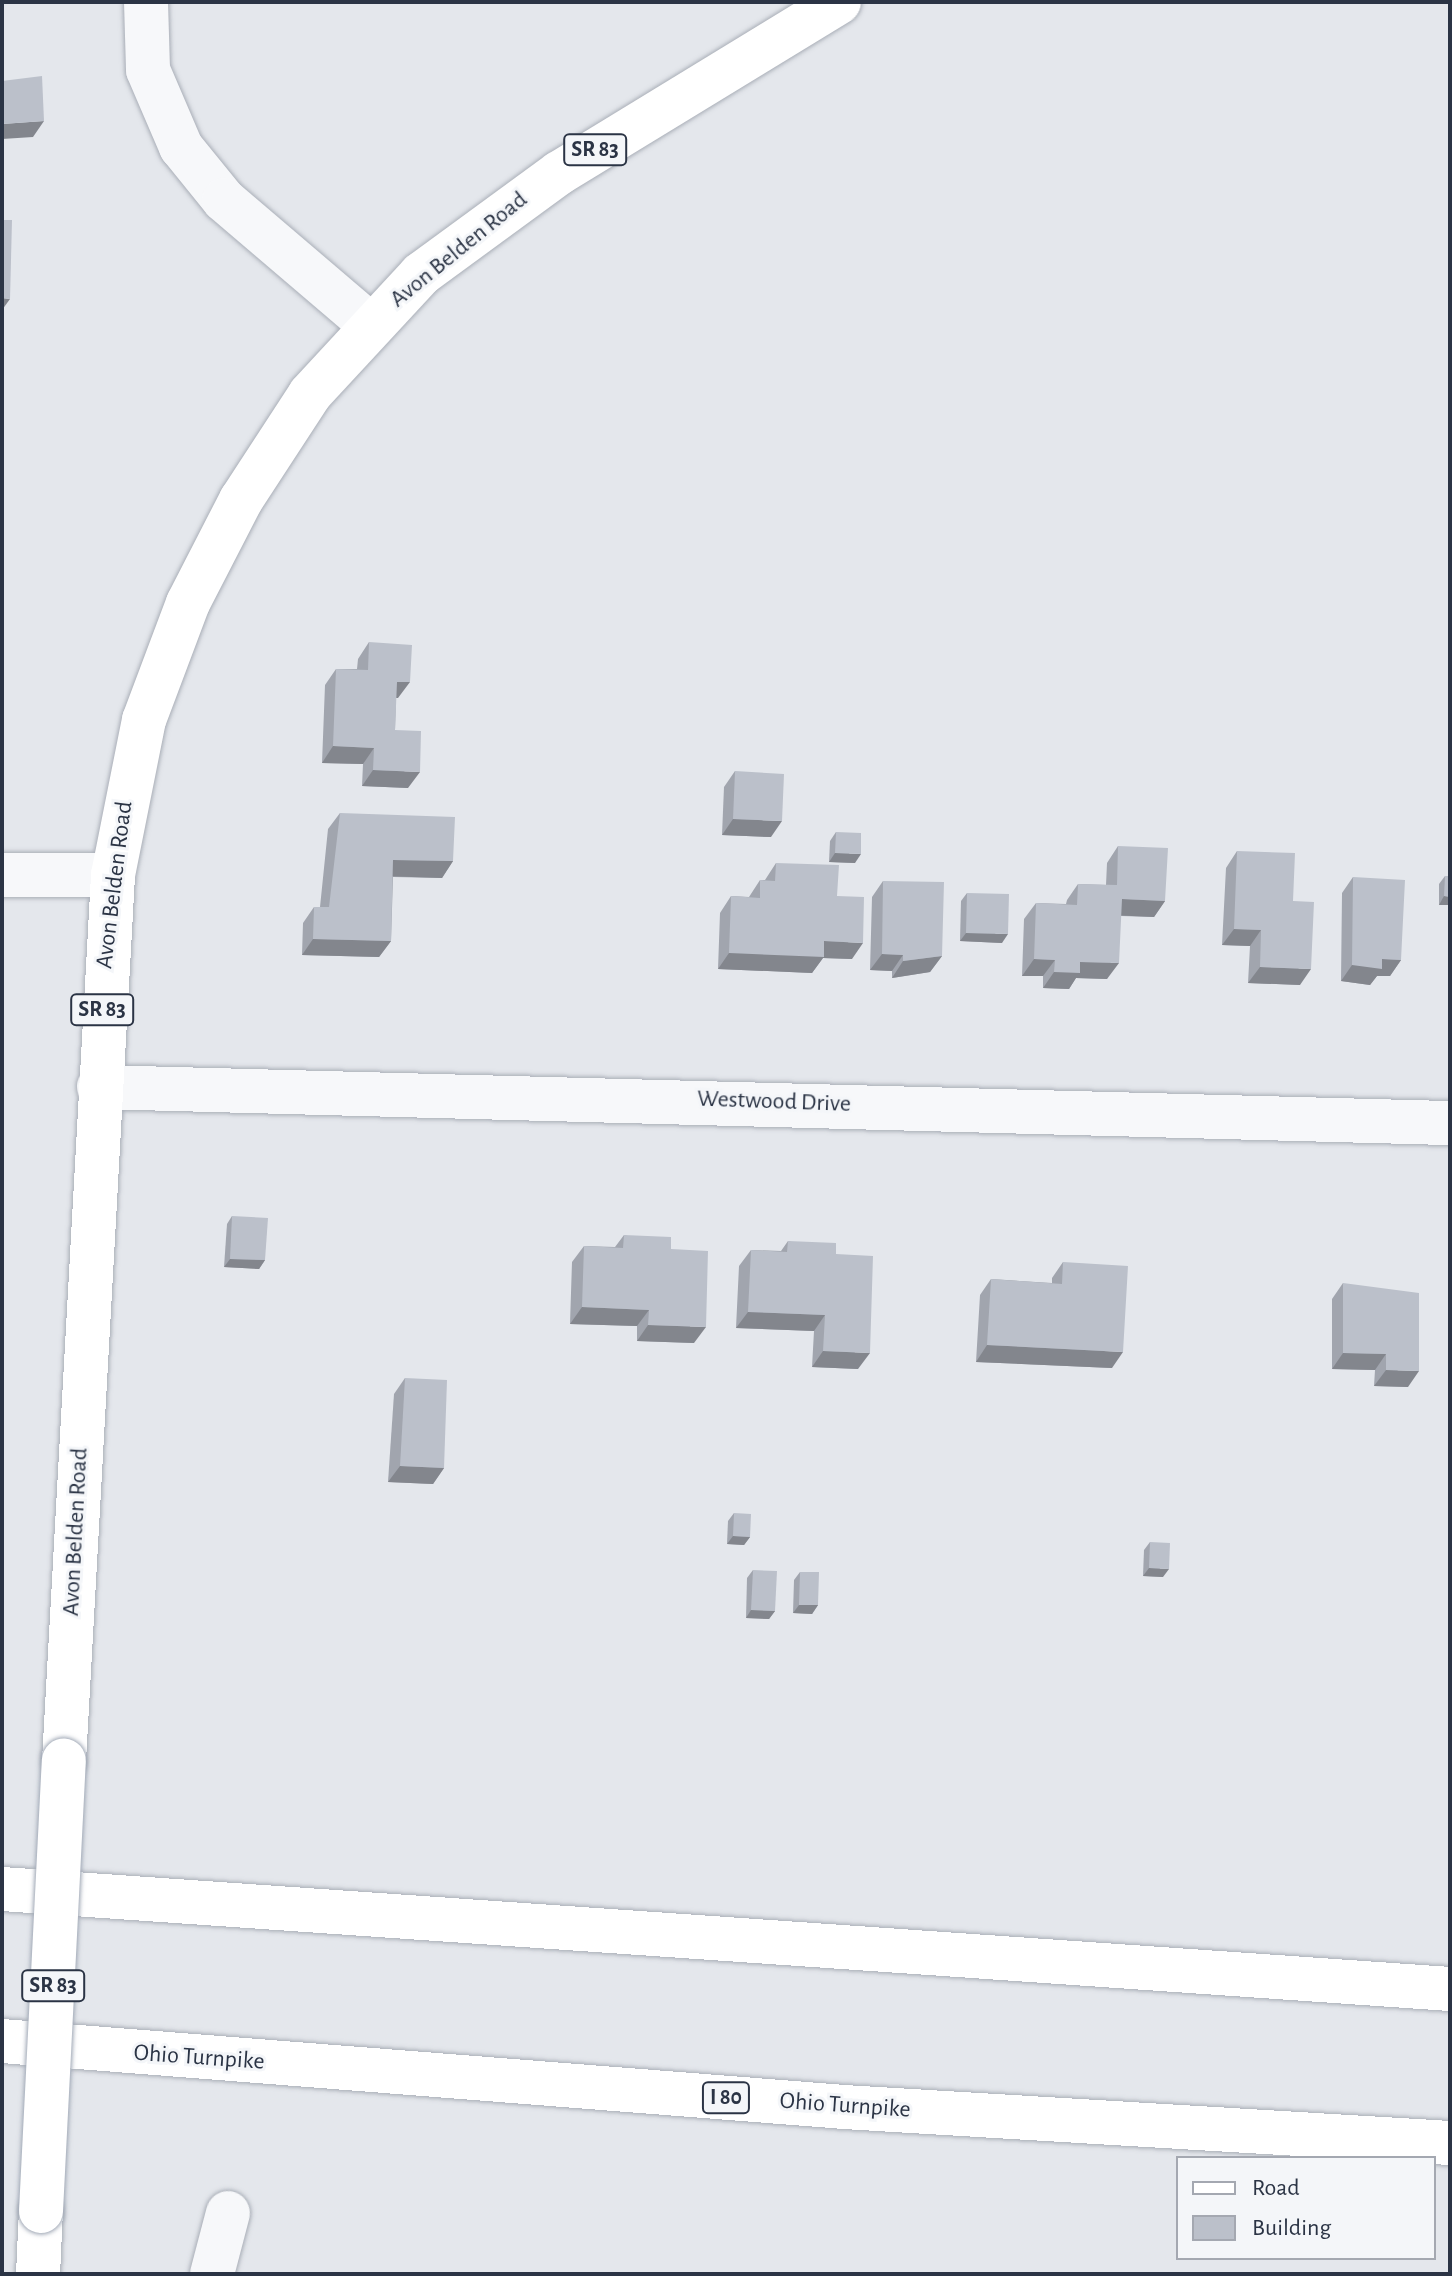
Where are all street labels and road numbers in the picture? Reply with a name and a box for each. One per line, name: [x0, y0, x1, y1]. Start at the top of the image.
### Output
road number: SR 83: [563, 132, 627, 168]
street label: Avon Belden Road: [385, 186, 533, 314]
street label: Avon Belden Road: [90, 800, 140, 970]
road number: SR 83: [70, 992, 134, 1028]
street label: Westwood Drive: [697, 1085, 851, 1119]
street label: Avon Belden Road: [57, 1447, 95, 1617]
road number: SR 83: [21, 1968, 85, 2004]
street label: Ohio Turnpike: [133, 2039, 265, 2077]
road number: I 80: [700, 2080, 752, 2116]
street label: Ohio Turnpike: [779, 2087, 911, 2125]

